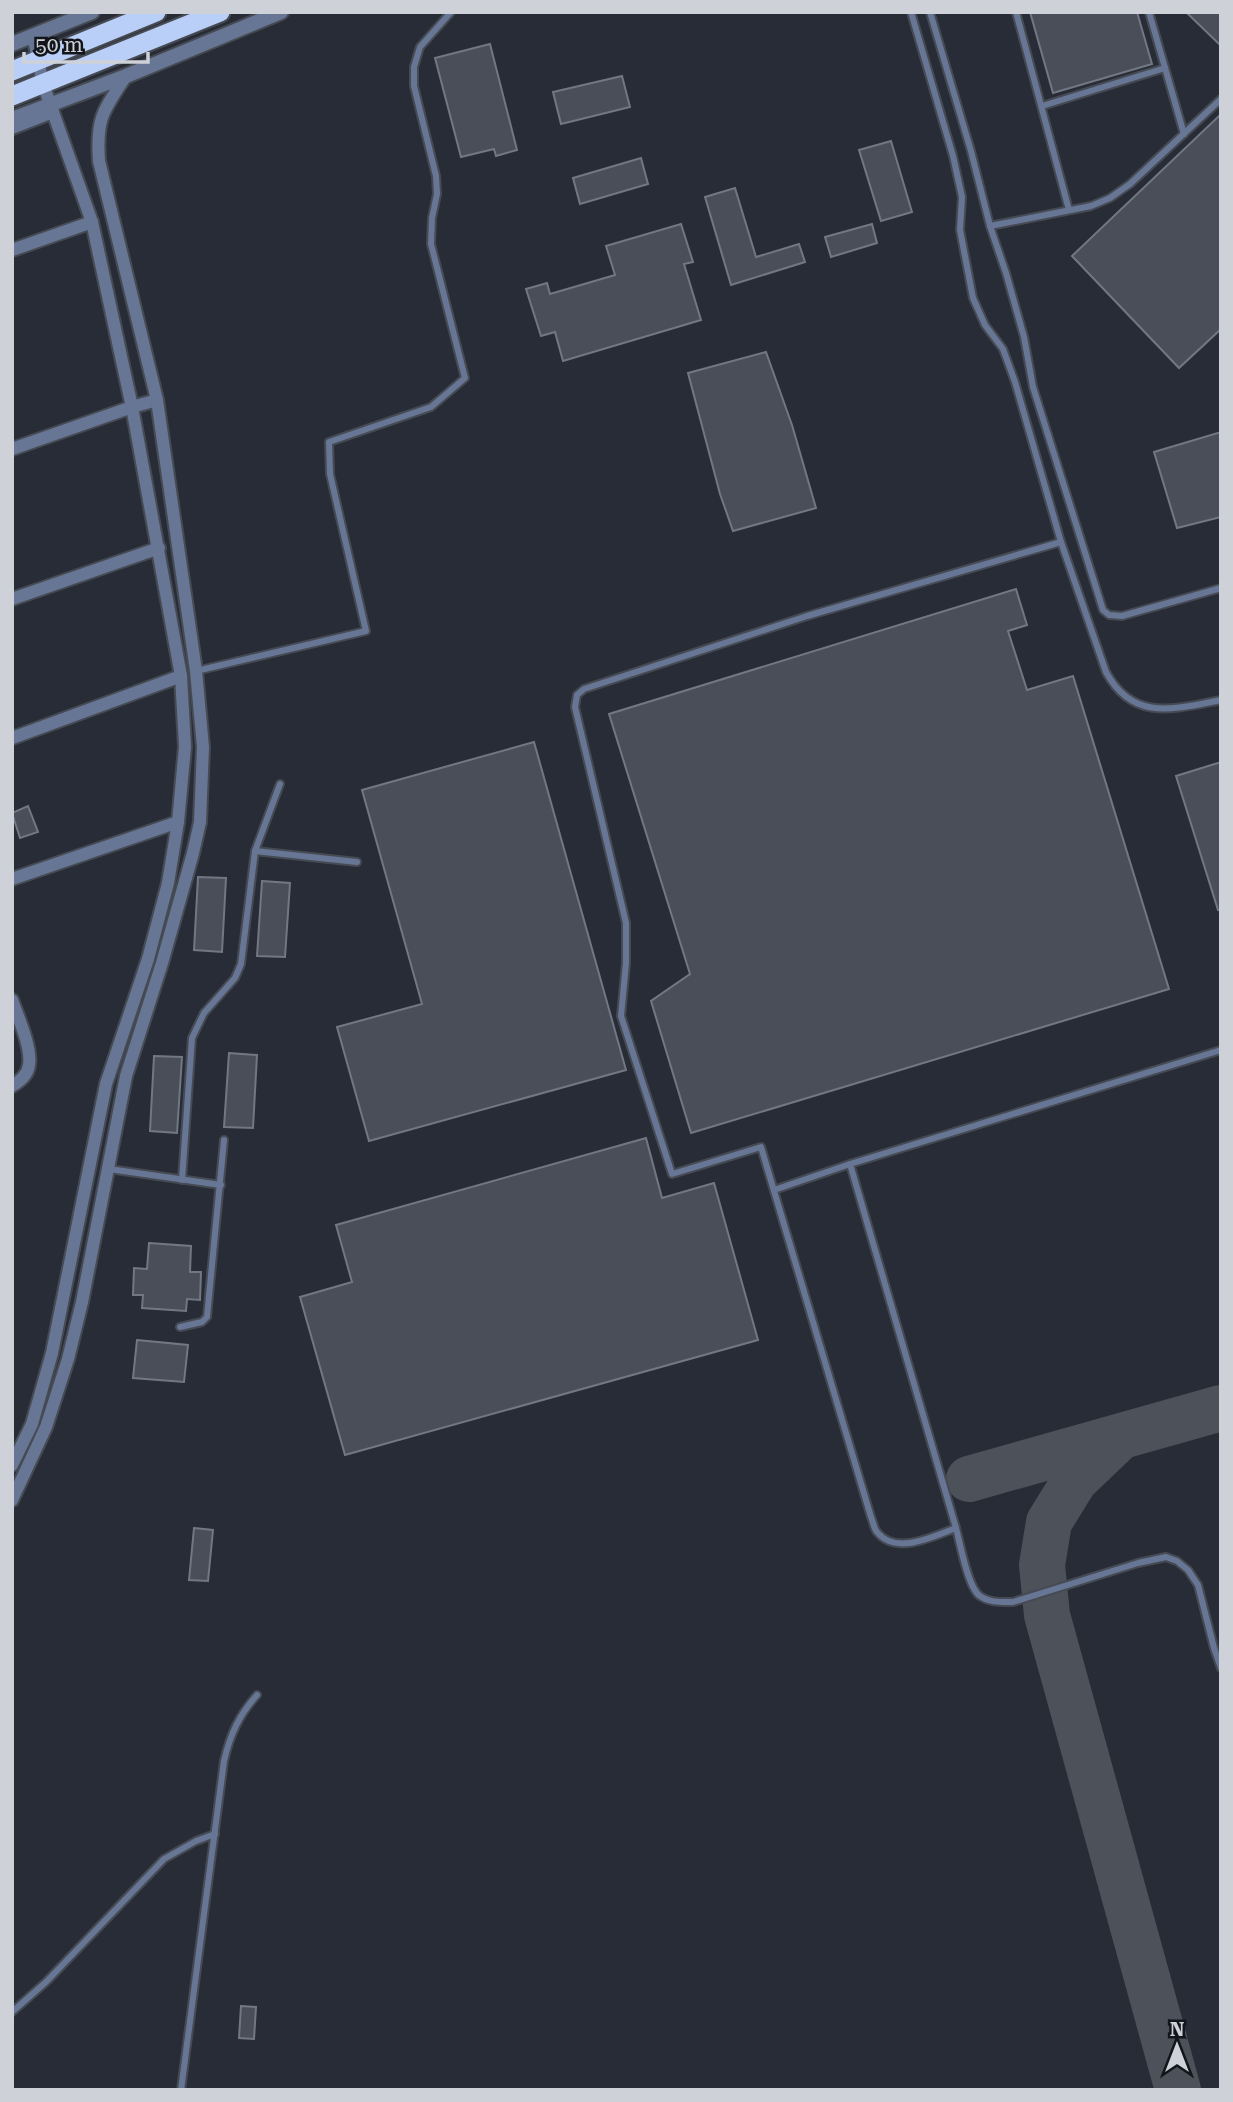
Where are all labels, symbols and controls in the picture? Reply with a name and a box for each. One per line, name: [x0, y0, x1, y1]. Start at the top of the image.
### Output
scale bar: [24, 21, 149, 65]
text: 50 m: [35, 33, 83, 57]
north arrow: [1142, 2011, 1212, 2081]
text: N: [1170, 2018, 1185, 2041]

